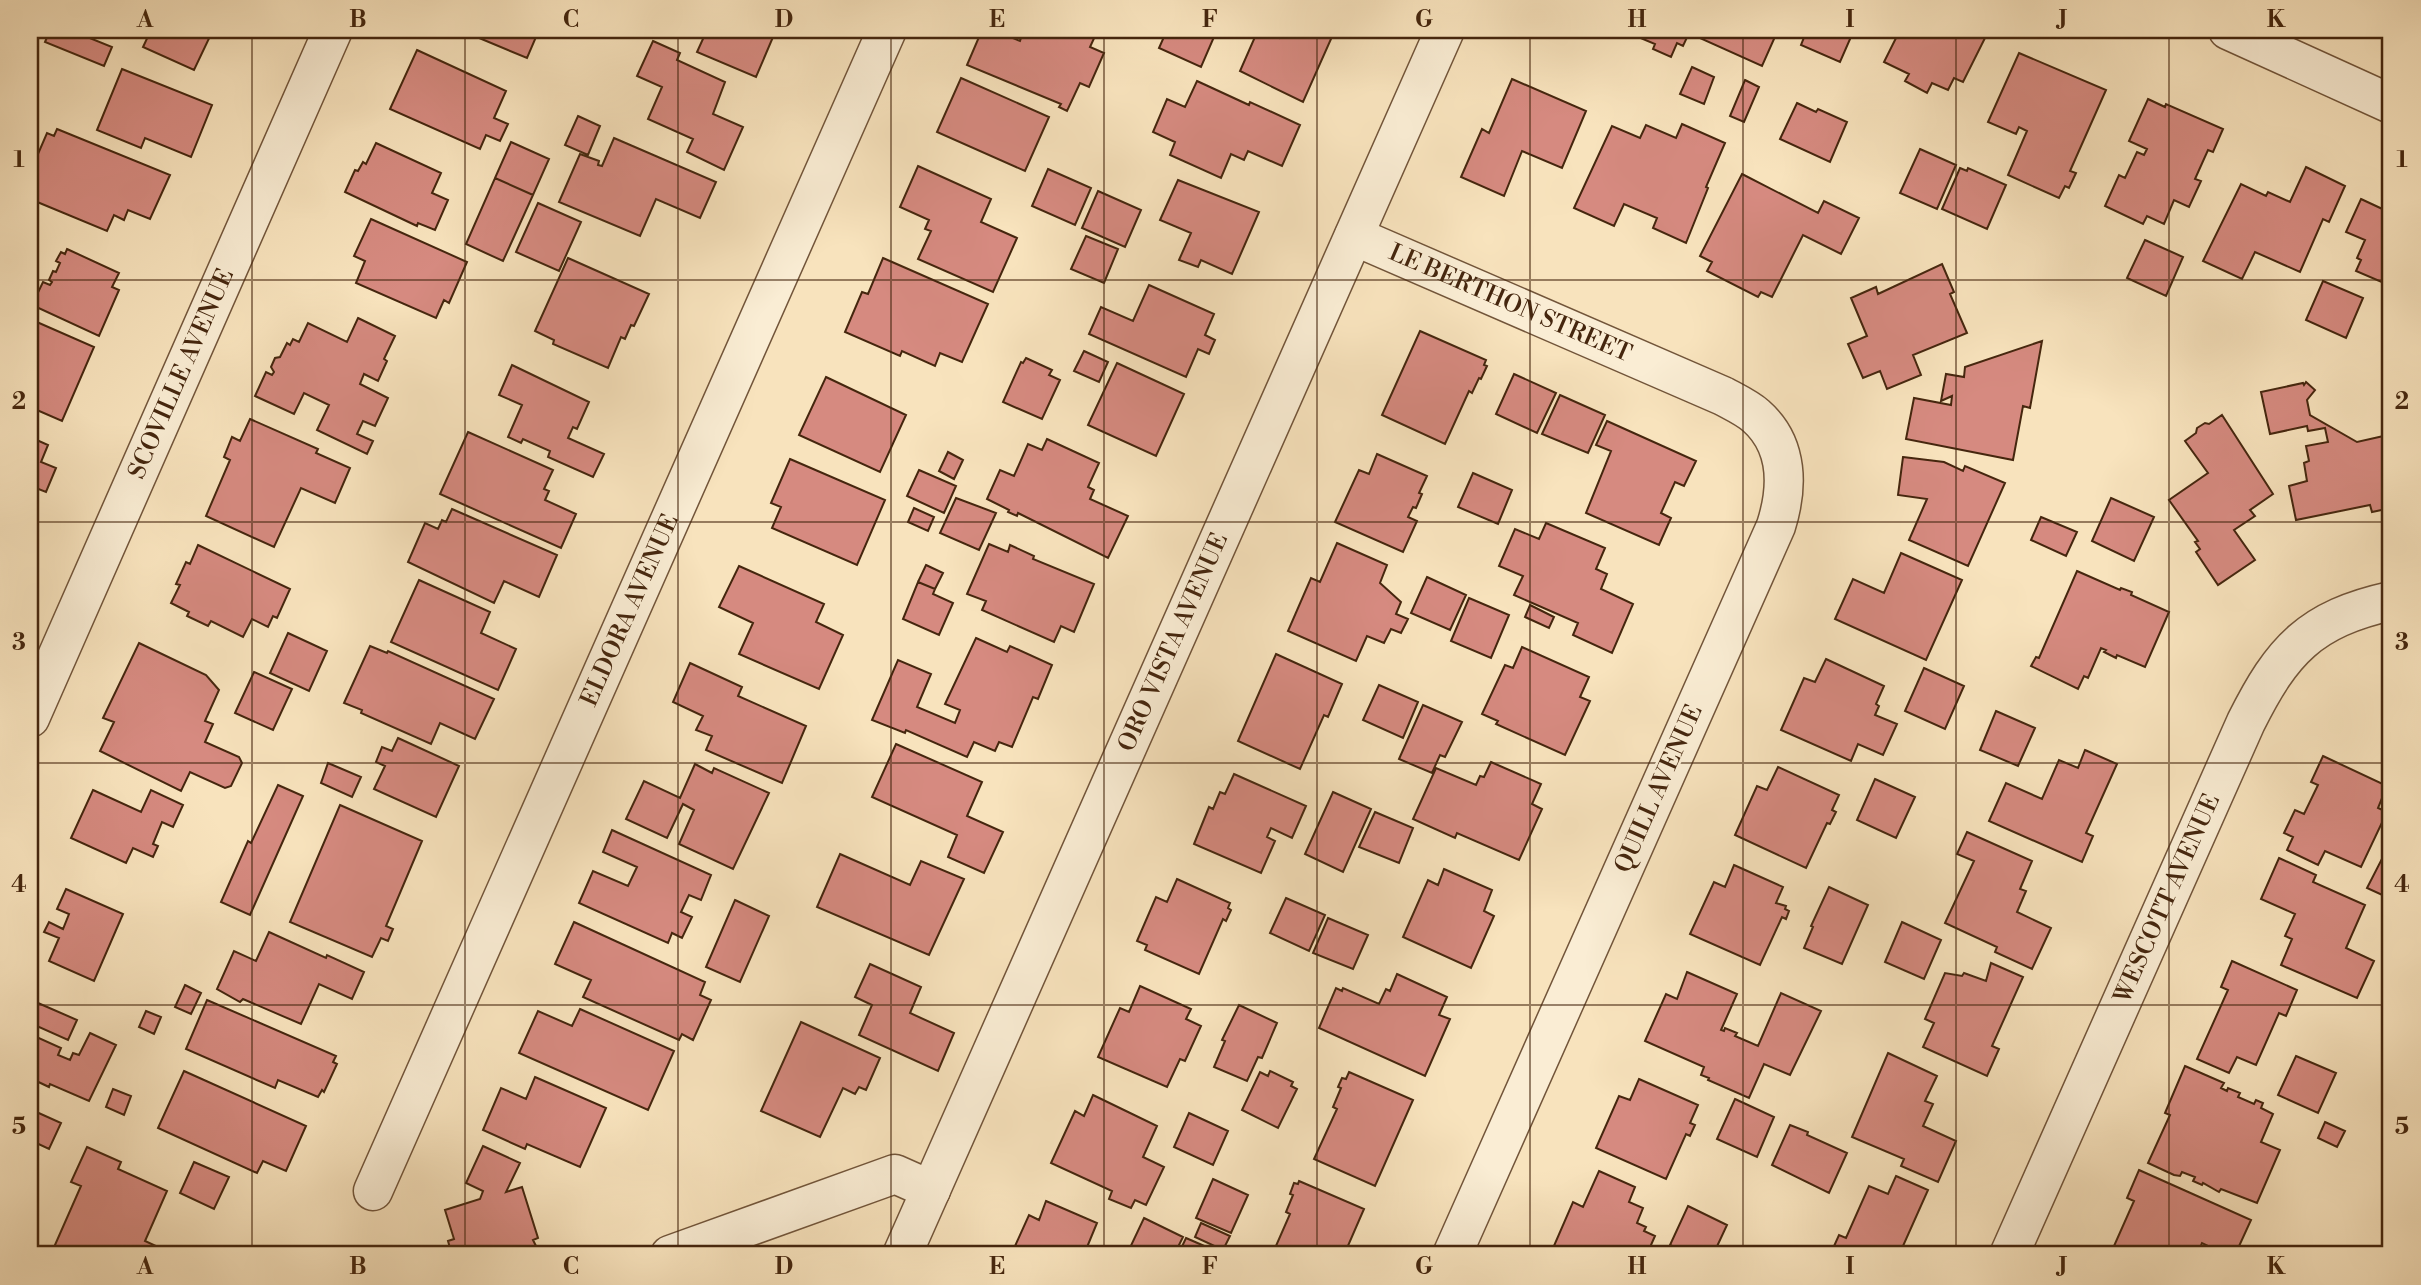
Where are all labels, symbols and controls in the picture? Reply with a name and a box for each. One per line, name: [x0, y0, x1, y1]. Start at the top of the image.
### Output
text: A: [136, 6, 154, 34]
text: B: [349, 6, 367, 34]
text: C: [563, 6, 579, 34]
text: D: [775, 6, 793, 34]
text: E: [989, 6, 1005, 34]
text: F: [1202, 6, 1218, 34]
text: G: [1415, 6, 1433, 34]
text: H: [1628, 6, 1647, 34]
text: I: [1846, 6, 1855, 34]
text: J: [2056, 6, 2068, 34]
text: K: [2267, 6, 2286, 34]
text: 1: [13, 146, 25, 174]
text: 1: [2396, 146, 2408, 174]
street label: LE BERTHON STREET: [1384, 238, 1636, 369]
street label: SCOVILLE AVENUE: [122, 264, 241, 484]
text: 2: [12, 388, 26, 416]
text: 2: [2395, 388, 2409, 416]
street label: ELDORA AVENUE: [574, 510, 686, 711]
street label: ORO VISTA AVENUE: [1112, 528, 1235, 756]
text: 3: [12, 629, 26, 657]
text: 3: [2395, 629, 2409, 657]
street label: QUILL AVENUE: [1608, 700, 1710, 878]
street label: WESCOTT AVENUE: [2107, 789, 2227, 1009]
text: 4: [11, 871, 27, 899]
text: 4: [2394, 871, 2410, 899]
text: 5: [12, 1113, 26, 1141]
text: 5: [2395, 1113, 2409, 1141]
text: A: [136, 1253, 154, 1281]
text: B: [349, 1253, 367, 1281]
text: C: [563, 1253, 579, 1281]
text: D: [775, 1253, 793, 1281]
text: E: [989, 1253, 1005, 1281]
text: F: [1202, 1253, 1218, 1281]
text: G: [1415, 1253, 1433, 1281]
text: H: [1628, 1253, 1647, 1281]
text: I: [1846, 1253, 1855, 1281]
text: J: [2056, 1253, 2068, 1281]
text: K: [2267, 1253, 2286, 1281]

